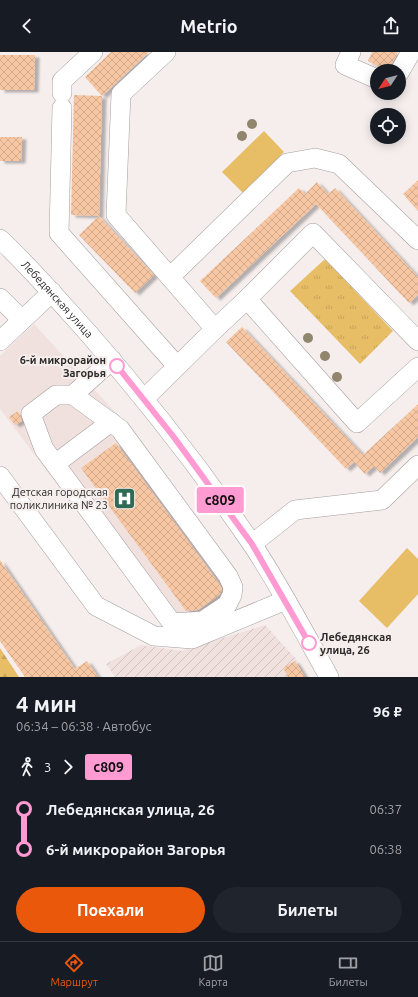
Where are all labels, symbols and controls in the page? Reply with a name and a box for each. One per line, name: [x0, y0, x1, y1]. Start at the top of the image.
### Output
icon: back: [16, 15, 38, 37]
icon: share: [380, 15, 402, 37]
text: Metrio: [180, 16, 238, 36]
north arrow: [370, 64, 406, 100]
map controls: [370, 64, 406, 144]
button: locate: [370, 108, 406, 144]
street label: Лебедянская улица: [19, 258, 95, 340]
place label: 6-й микрорайон Загорья: [20, 354, 106, 379]
marker: 6-й микрорайон Загорья: [109, 358, 125, 374]
hospital icon: Детская городская поликлиника № 23: [111, 485, 137, 511]
place label: Детская городская поликлиника № 23: [10, 486, 108, 511]
line badge: с809: [192, 487, 248, 513]
text: с809: [205, 492, 235, 508]
place label: Лебедянская улица, 26: [320, 631, 392, 656]
marker: Лебедянская улица, 26: [301, 635, 317, 651]
text: 4 мин: [16, 691, 77, 716]
text: 96 ₽: [373, 703, 402, 720]
text: 06:34 – 06:38 · Автобус: [16, 719, 152, 733]
icon: walk: [16, 756, 38, 778]
icon: forward: [57, 756, 79, 778]
text: с809: [93, 759, 124, 775]
text: 3: [44, 760, 51, 774]
text: Лебедянская улица, 26: [46, 801, 215, 818]
text: 06:37: [369, 802, 402, 816]
text: 6-й микрорайон Загорья: [46, 841, 226, 858]
text: 06:38: [369, 842, 402, 856]
button: Поехали: [16, 887, 205, 933]
button: Билеты: [213, 887, 402, 933]
tab: Маршрут: [50, 952, 98, 988]
tab: Карта: [199, 952, 228, 988]
tab: Билеты: [329, 952, 368, 988]

